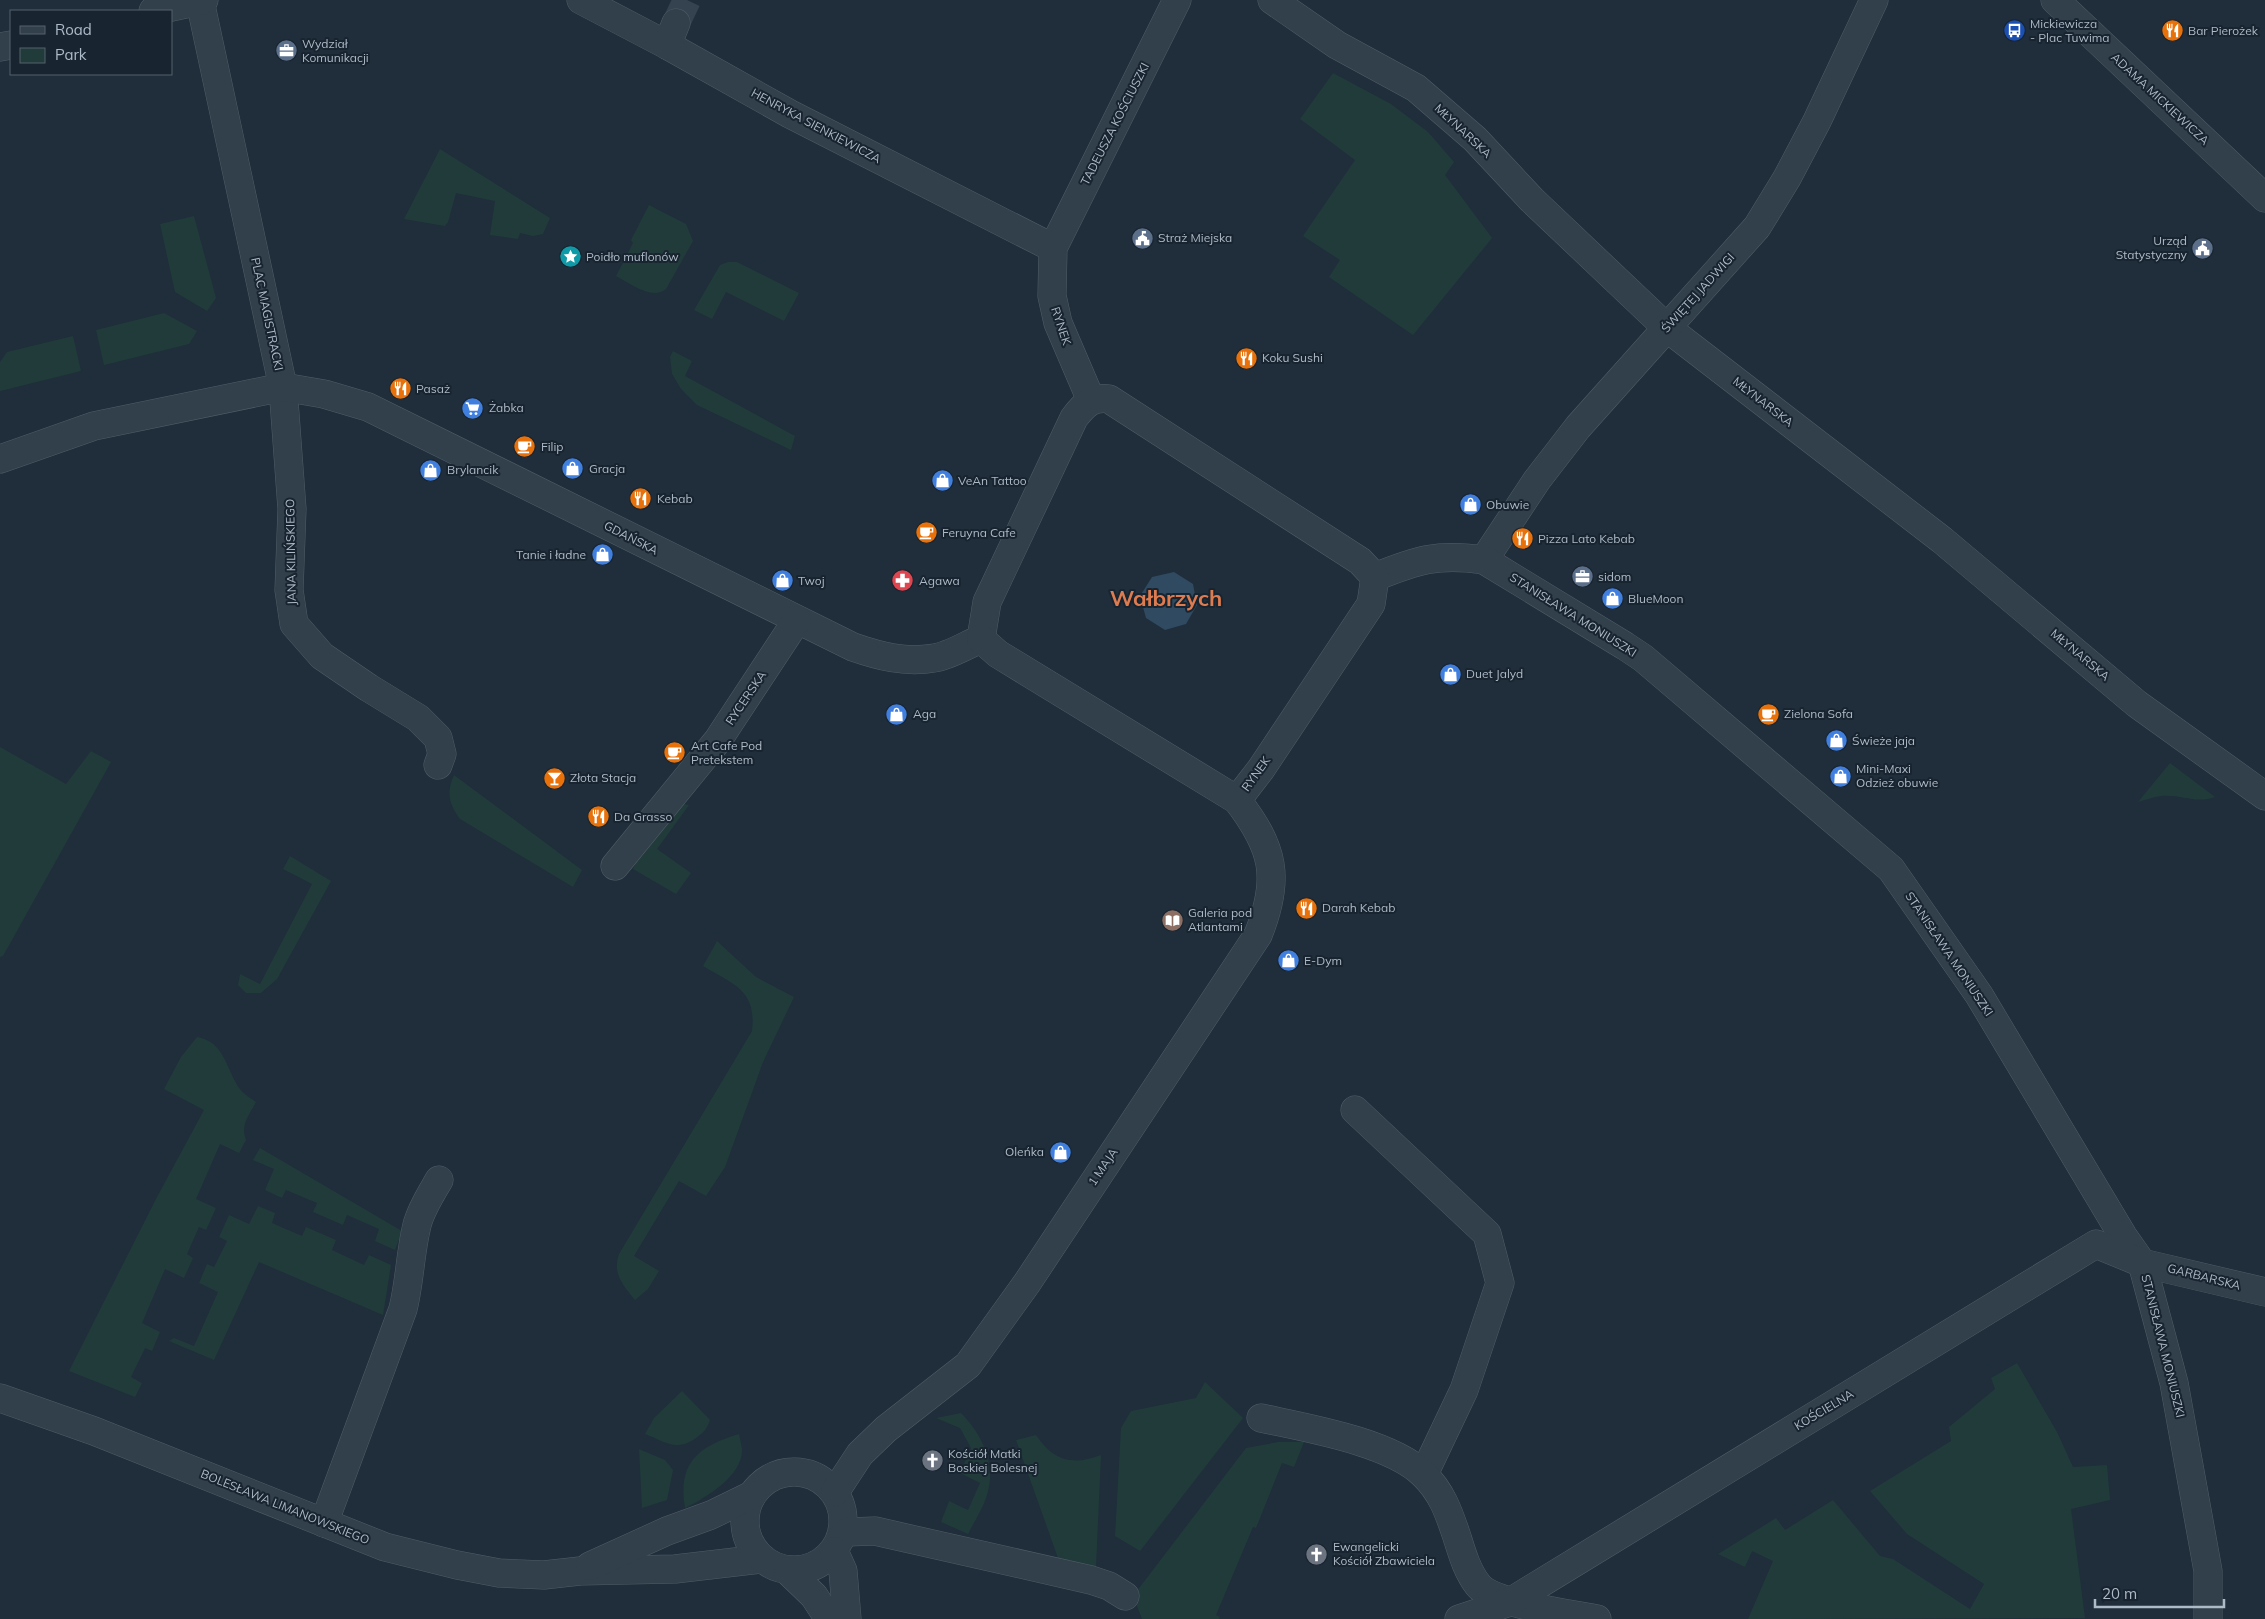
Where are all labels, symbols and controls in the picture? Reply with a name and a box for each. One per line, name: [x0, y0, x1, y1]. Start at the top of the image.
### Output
legend: [10, 10, 172, 75]
place label: Mickiewicza - Plac Tuwima: [2030, 16, 2110, 45]
bus stop icon: Mickiewicza - Plac Tuwima: [2002, 19, 2026, 43]
restaurant icon: Bar Pierożek: [2160, 19, 2184, 43]
text: Road: [55, 20, 92, 39]
place label: Bar Pierożek: [2188, 23, 2259, 38]
place label: Wydział Komunikacji: [302, 36, 369, 65]
office icon: Wydział Komunikacji: [274, 39, 298, 63]
text: Park: [55, 45, 87, 64]
street label: ADAMA MICKIEWICZA: [2108, 49, 2213, 148]
street label: TADEUSZA KOŚCIUSZKI: [1077, 60, 1152, 188]
street label: HENRYKA SIENKIEWICZA: [749, 85, 884, 166]
street label: MŁYNARSKA: [1432, 100, 1495, 161]
public building icon: Straż Miejska: [1130, 226, 1154, 250]
place label: Straż Miejska: [1158, 230, 1232, 245]
place label: Urząd Statystyczny: [2116, 233, 2188, 262]
public building icon: Urząd Statystyczny: [2191, 236, 2215, 260]
place icon: Poidło muflonów: [558, 245, 582, 269]
place label: Poidło muflonów: [586, 249, 679, 264]
street label: ŚWIĘTEJ JADWIGI: [1658, 250, 1737, 336]
street label: PLAC MAGISTRACKI: [248, 256, 287, 372]
street label: RYNEK: [1048, 305, 1075, 347]
restaurant icon: Koku Sushi: [1234, 346, 1258, 370]
place label: Koku Sushi: [1262, 350, 1323, 365]
street label: MŁYNARSKA: [1730, 373, 1797, 430]
restaurant icon: Pasaż: [388, 377, 412, 401]
place label: Pasaż: [416, 381, 450, 396]
supermarket icon: Żabka: [461, 396, 485, 420]
place label: Żabka: [489, 400, 524, 415]
cafe icon: Filip: [513, 435, 537, 459]
place label: Filip: [541, 439, 564, 454]
shop icon: Gracja: [561, 457, 585, 481]
shop icon: Brylancik: [419, 458, 443, 482]
place label: Gracja: [589, 461, 625, 476]
place label: Brylancik: [447, 462, 499, 477]
shop icon: VeAn Tattoo: [930, 469, 954, 493]
place label: VeAn Tattoo: [958, 473, 1027, 488]
restaurant icon: Kebab: [629, 487, 653, 511]
place label: Kebab: [657, 491, 693, 506]
shop icon: Obuwie: [1458, 493, 1482, 517]
place label: Obuwie: [1486, 497, 1529, 512]
street label: JANA KILIŃSKIEGO: [282, 499, 299, 605]
street label: GDAŃSKA: [602, 517, 661, 558]
cafe icon: Feruyna Cafe: [914, 521, 938, 545]
place label: Feruyna Cafe: [942, 525, 1016, 540]
restaurant icon: Pizza Lato Kebab: [1510, 527, 1534, 551]
place label: Pizza Lato Kebab: [1538, 531, 1635, 546]
shop icon: Tanie i ładne: [590, 543, 614, 567]
place label: Tanie i ładne: [516, 547, 586, 562]
office icon: sidom: [1570, 565, 1594, 589]
shop icon: Twoj: [770, 569, 794, 593]
pharmacy icon: Agawa: [891, 569, 915, 593]
street label: STANISŁAWA MONIUSZKI: [1507, 569, 1639, 660]
place label: sidom: [1598, 569, 1631, 584]
place label: Twoj: [798, 573, 825, 588]
place label: Agawa: [919, 573, 960, 588]
district label: Wałbrzych: [1110, 584, 1222, 612]
shop icon: BlueMoon: [1600, 587, 1624, 611]
place label: BlueMoon: [1628, 591, 1684, 606]
street label: MŁYNARSKA: [2048, 626, 2113, 684]
shop icon: Duet Jalyd: [1438, 662, 1462, 686]
place label: Duet Jalyd: [1466, 666, 1523, 681]
street label: RYCERSKA: [722, 668, 769, 728]
shop icon: Aga: [885, 702, 909, 726]
cafe icon: Zielona Sofa: [1756, 702, 1780, 726]
place label: Aga: [913, 706, 936, 721]
place label: Zielona Sofa: [1784, 706, 1853, 721]
shop icon: Świeże jaja: [1824, 729, 1848, 753]
place label: Świeże jaja: [1852, 733, 1915, 748]
place label: Art Cafe Pod Pretekstem: [691, 738, 762, 767]
cafe icon: Art Cafe Pod Pretekstem: [663, 741, 687, 765]
street label: RYNEK: [1238, 753, 1273, 794]
place label: Mini-Maxi Odzież obuwie: [1856, 761, 1938, 790]
shop icon: Mini-Maxi Odzież obuwie: [1828, 764, 1852, 788]
bar icon: Złota Stacja: [542, 766, 566, 790]
place label: Złota Stacja: [570, 770, 636, 785]
restaurant icon: Da Grasso: [586, 805, 610, 829]
place label: Da Grasso: [614, 809, 672, 824]
street label: STANISŁAWA MONIUSZKI: [1902, 889, 1997, 1019]
restaurant icon: Darah Kebab: [1294, 896, 1318, 920]
place label: Darah Kebab: [1322, 900, 1395, 915]
place label: Galeria pod Atlantami: [1188, 905, 1252, 934]
library icon: Galeria pod Atlantami: [1160, 908, 1184, 932]
shop icon: E-Dym: [1276, 949, 1300, 973]
place label: E-Dym: [1304, 953, 1342, 968]
shop icon: Oleńka: [1048, 1140, 1072, 1164]
place label: Oleńka: [1005, 1144, 1044, 1159]
street label: 1 MAJA: [1084, 1145, 1121, 1189]
street label: GARBARSKA: [2166, 1260, 2242, 1293]
street label: STANISŁAWA MONIUSZKI: [2138, 1273, 2189, 1419]
street label: KOŚCIELNA: [1791, 1386, 1856, 1433]
place label: Kościół Matki Boskiej Bolesnej: [948, 1446, 1037, 1475]
church icon: Kościół Matki Boskiej Bolesnej: [920, 1449, 944, 1473]
street label: BOLESŁAWA LIMANOWSKIEGO: [199, 1466, 372, 1547]
place label: Ewangelicki Kościół Zbawiciela: [1333, 1539, 1435, 1568]
church icon: Ewangelicki Kościół Zbawiciela: [1305, 1542, 1329, 1566]
scale bar: [2095, 1576, 2224, 1608]
text: 20 m: [2102, 1584, 2137, 1603]

